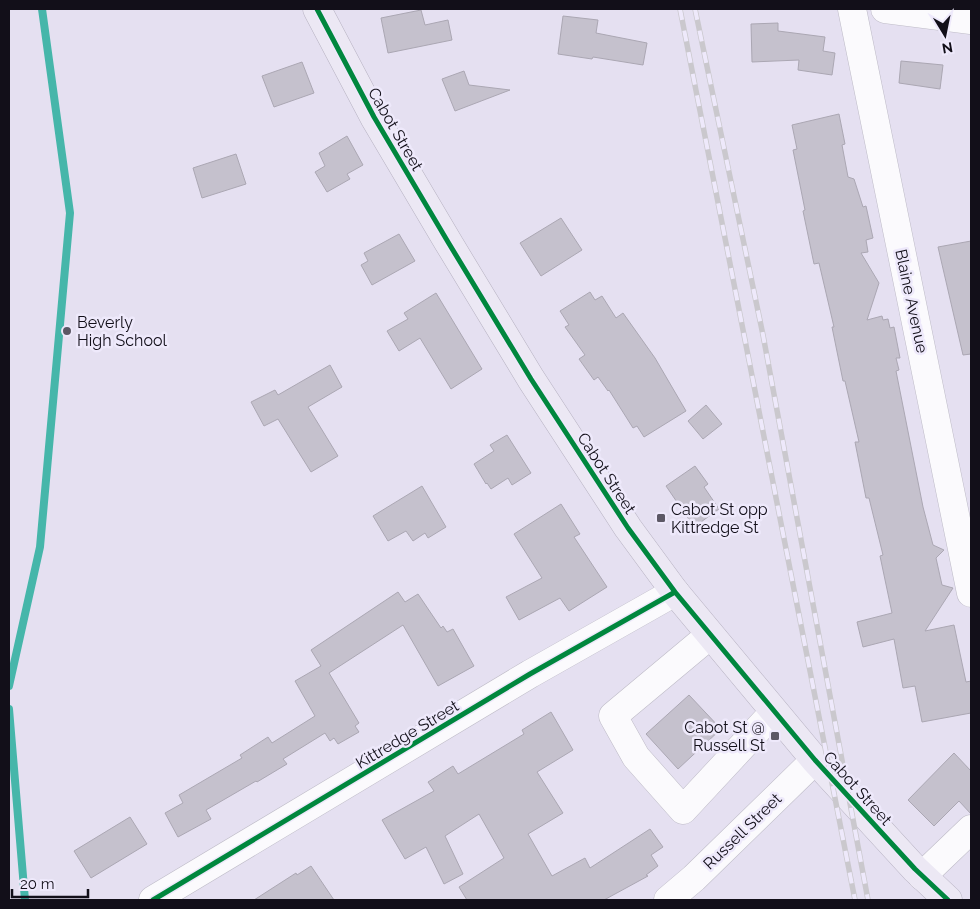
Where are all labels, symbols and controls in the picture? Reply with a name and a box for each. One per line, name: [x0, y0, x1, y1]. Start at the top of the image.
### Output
north arrow: [920, 10, 970, 60]
text: N: [941, 39, 954, 57]
street label: Cabot Street: [364, 84, 427, 175]
street label: Blaine Avenue: [891, 247, 932, 355]
place label: Beverly High School: [77, 313, 167, 350]
marker: Beverly High School: [61, 325, 73, 337]
street label: Cabot Street: [573, 429, 640, 518]
place label: Cabot St opp Kittredge St: [671, 500, 768, 537]
marker: Cabot St opp Kittredge St: [655, 512, 667, 524]
street label: Kittredge Street: [352, 696, 463, 773]
place label: Cabot St @ Russell St: [684, 718, 766, 755]
marker: Cabot St @ Russell St: [769, 730, 781, 742]
street label: Cabot Street: [820, 748, 896, 830]
street label: Russell Street: [699, 789, 786, 873]
scale bar: [12, 866, 89, 898]
text: 20 m: [20, 875, 55, 893]

